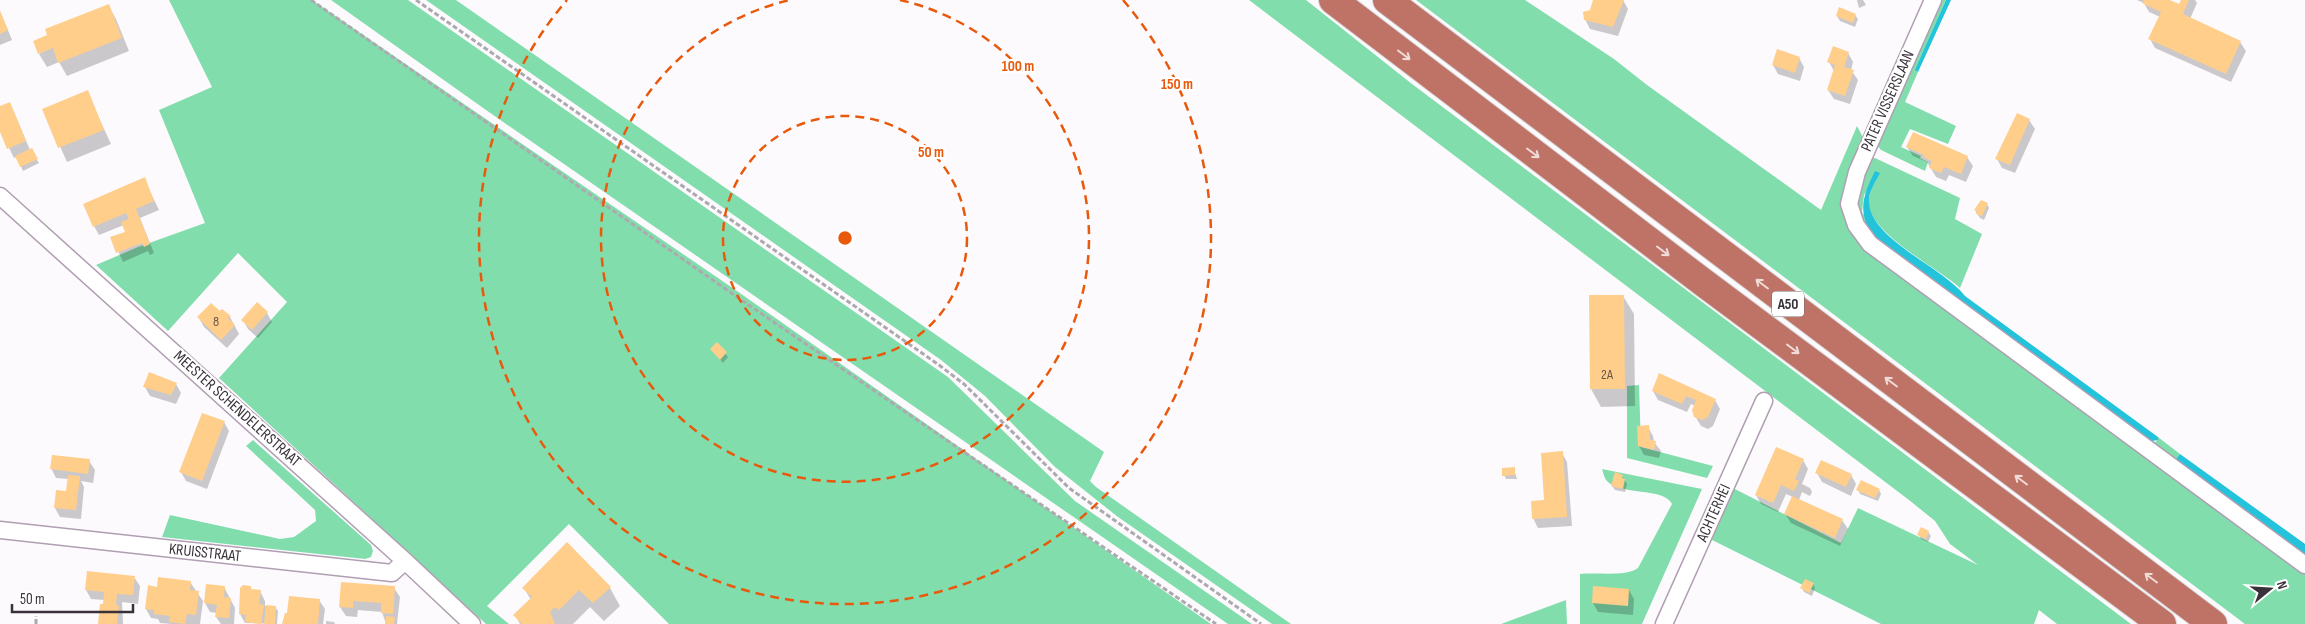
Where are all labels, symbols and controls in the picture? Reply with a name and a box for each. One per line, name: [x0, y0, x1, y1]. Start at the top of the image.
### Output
street label: PATER VISSERSLAAN: [1857, 48, 1919, 154]
one-way arrow: [1397, 50, 1411, 60]
text: 100 m: [1002, 57, 1034, 76]
text: 150 m: [1161, 75, 1193, 94]
text: 50 m: [918, 143, 944, 162]
one-way arrow: [1526, 148, 1540, 158]
centre of rings: [836, 229, 854, 247]
one-way arrow: [1656, 246, 1669, 257]
one-way arrow: [1755, 279, 1769, 289]
road number: A50: [1772, 292, 1804, 316]
house number: 8: [213, 313, 219, 330]
one-way arrow: [1786, 344, 1800, 354]
street label: MEESTER SCHENDELERSTRAAT: [169, 347, 305, 471]
house number: 2A: [1601, 366, 1614, 383]
one-way arrow: [1884, 377, 1898, 387]
one-way arrow: [2014, 475, 2028, 485]
street label: ACHTERHEI: [1692, 481, 1735, 546]
street label: KRUISSTRAAT: [168, 540, 243, 566]
north arrow: [2245, 564, 2295, 614]
one-way arrow: [2145, 572, 2158, 583]
text: N: [2273, 579, 2291, 591]
scale bar: [12, 582, 134, 614]
text: 50 m: [20, 590, 45, 609]

